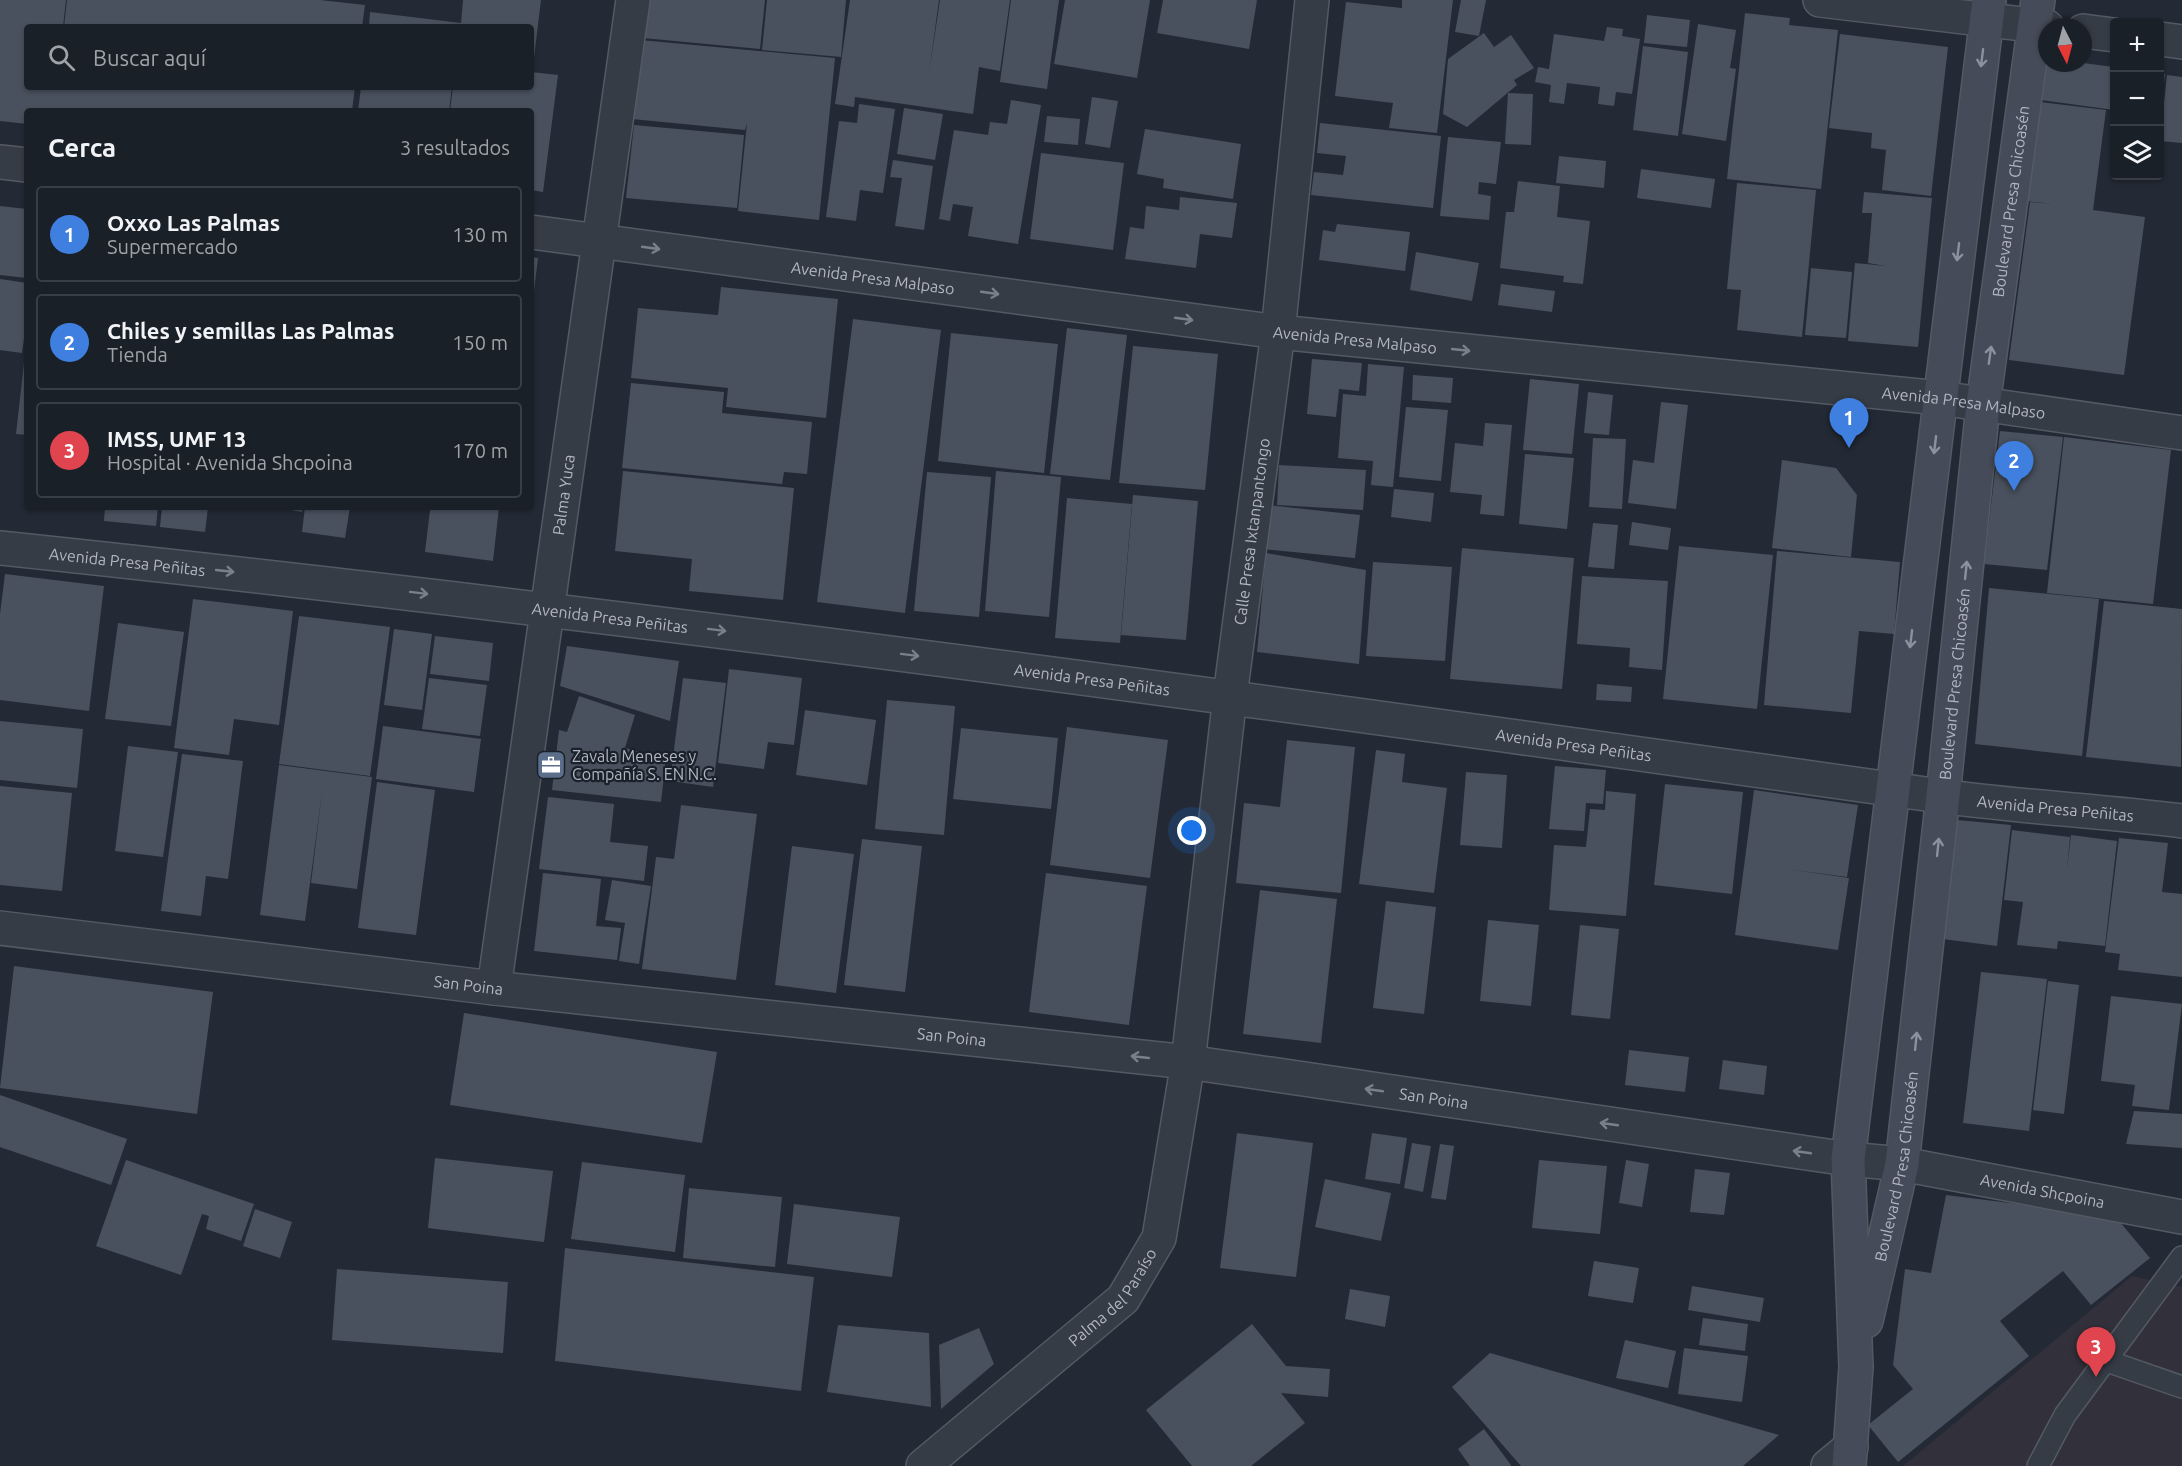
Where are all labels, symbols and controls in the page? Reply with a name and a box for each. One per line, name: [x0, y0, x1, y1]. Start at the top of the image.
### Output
north arrow: [2038, 18, 2092, 72]
map controls: [2110, 18, 2164, 180]
button: +: [2110, 18, 2164, 72]
search box: [24, 24, 534, 90]
icon: search: [45, 41, 78, 74]
text: Buscar aquí: [93, 45, 206, 70]
one-way arrow: [1976, 48, 1987, 67]
button: −: [2110, 72, 2164, 126]
street label: Boulevard Presa Chicoasén: [1989, 104, 2033, 298]
button: layers: [2110, 126, 2164, 180]
text: Cerca: [48, 133, 116, 162]
text: 3 resultados: [400, 136, 510, 159]
text: Oxxo Las Palmas: [107, 210, 280, 235]
text: 1: [64, 223, 75, 246]
text: 130 m: [452, 223, 508, 246]
text: Supermercado: [107, 235, 238, 258]
one-way arrow: [1952, 241, 1963, 261]
one-way arrow: [641, 242, 661, 253]
street label: Avenida Presa Malpaso: [790, 258, 956, 298]
one-way arrow: [980, 288, 1000, 299]
one-way arrow: [1173, 314, 1193, 325]
text: Chiles y semillas Las Palmas: [107, 318, 394, 343]
street label: Avenida Presa Malpaso: [1272, 323, 1438, 357]
text: 2: [64, 331, 75, 354]
text: 150 m: [452, 331, 508, 354]
text: Tienda: [107, 343, 168, 366]
one-way arrow: [1450, 345, 1470, 356]
one-way arrow: [1985, 346, 1996, 366]
street label: Avenida Presa Malpaso: [1881, 383, 2047, 422]
pin: 1: [1830, 398, 1868, 448]
text: IMSS, UMF 13: [107, 426, 246, 451]
one-way arrow: [1929, 435, 1940, 455]
street label: Calle Presa Ixtanpantongo: [1230, 437, 1273, 626]
text: 3: [64, 439, 75, 462]
text: 170 m: [452, 439, 508, 462]
pin: 2: [1994, 442, 2034, 491]
text: Hospital · Avenida Shcpoina: [107, 451, 353, 474]
street label: Palma Yuca: [549, 453, 578, 536]
street label: Avenida Presa Peñitas: [48, 544, 206, 579]
one-way arrow: [1961, 560, 1972, 580]
one-way arrow: [215, 566, 235, 577]
street label: Boulevard Presa Chicoasén: [1936, 587, 1973, 781]
one-way arrow: [409, 588, 428, 599]
street label: Avenida Presa Peñitas: [531, 599, 689, 636]
one-way arrow: [706, 625, 726, 636]
one-way arrow: [1906, 628, 1917, 648]
one-way arrow: [900, 650, 920, 661]
street label: Avenida Presa Peñitas: [1013, 660, 1171, 699]
street label: Avenida Presa Peñitas: [1495, 725, 1653, 764]
place label: Zavala Meneses y Compañía S. EN N.C.: [572, 747, 717, 783]
office icon: Zavala Meneses y Compañía S. EN N.C.: [535, 749, 567, 781]
street label: Avenida Presa Peñitas: [1976, 792, 2135, 825]
your location: [1177, 816, 1206, 845]
one-way arrow: [1932, 838, 1943, 858]
street label: San Poina: [433, 972, 504, 998]
street label: San Poina: [916, 1024, 987, 1049]
one-way arrow: [1910, 1032, 1921, 1051]
one-way arrow: [1130, 1051, 1150, 1062]
street label: Boulevard Presa Chicoasén: [1871, 1070, 1921, 1263]
one-way arrow: [1365, 1084, 1385, 1095]
street label: San Poina: [1398, 1084, 1469, 1112]
one-way arrow: [1599, 1119, 1619, 1130]
one-way arrow: [1792, 1147, 1812, 1158]
street label: Avenida Shcpoina: [1979, 1170, 2106, 1211]
street label: Palma del Paraíso: [1065, 1245, 1160, 1350]
pin: 3: [2076, 1328, 2116, 1377]

